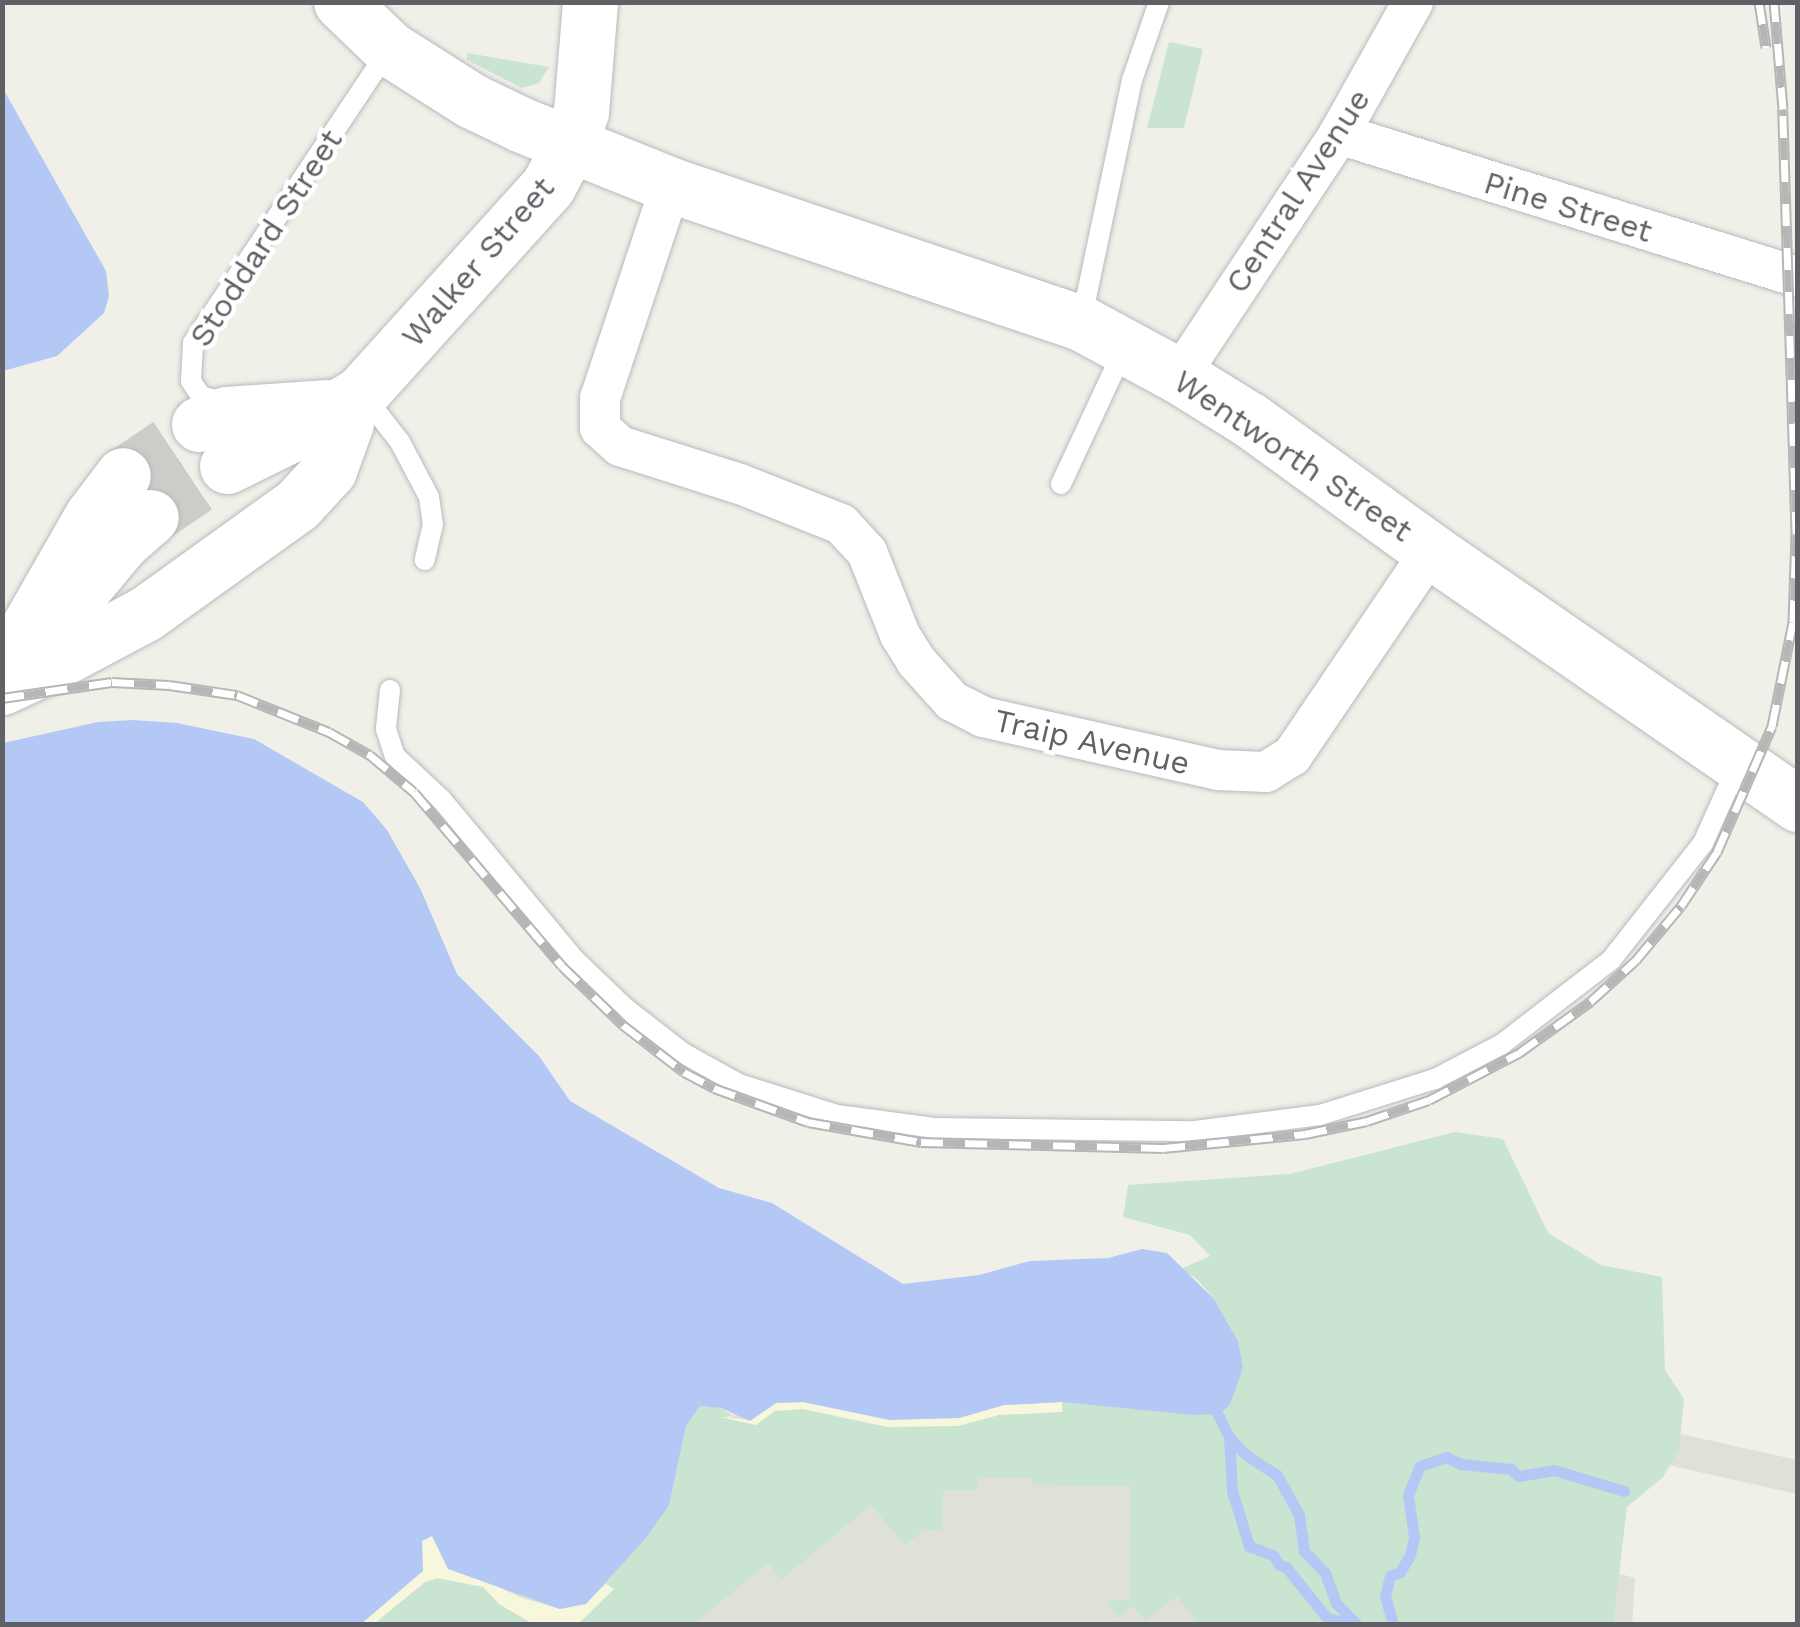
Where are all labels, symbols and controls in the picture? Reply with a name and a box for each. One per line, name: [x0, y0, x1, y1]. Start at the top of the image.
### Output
street label: Central Avenue: [1217, 81, 1379, 301]
street label: Stoddard Street: [181, 122, 351, 354]
street label: Pine Street: [1479, 163, 1657, 251]
street label: Walker Street: [393, 169, 563, 355]
street label: Wentworth Street: [1167, 362, 1419, 550]
street label: Traip Avenue: [990, 701, 1194, 783]

